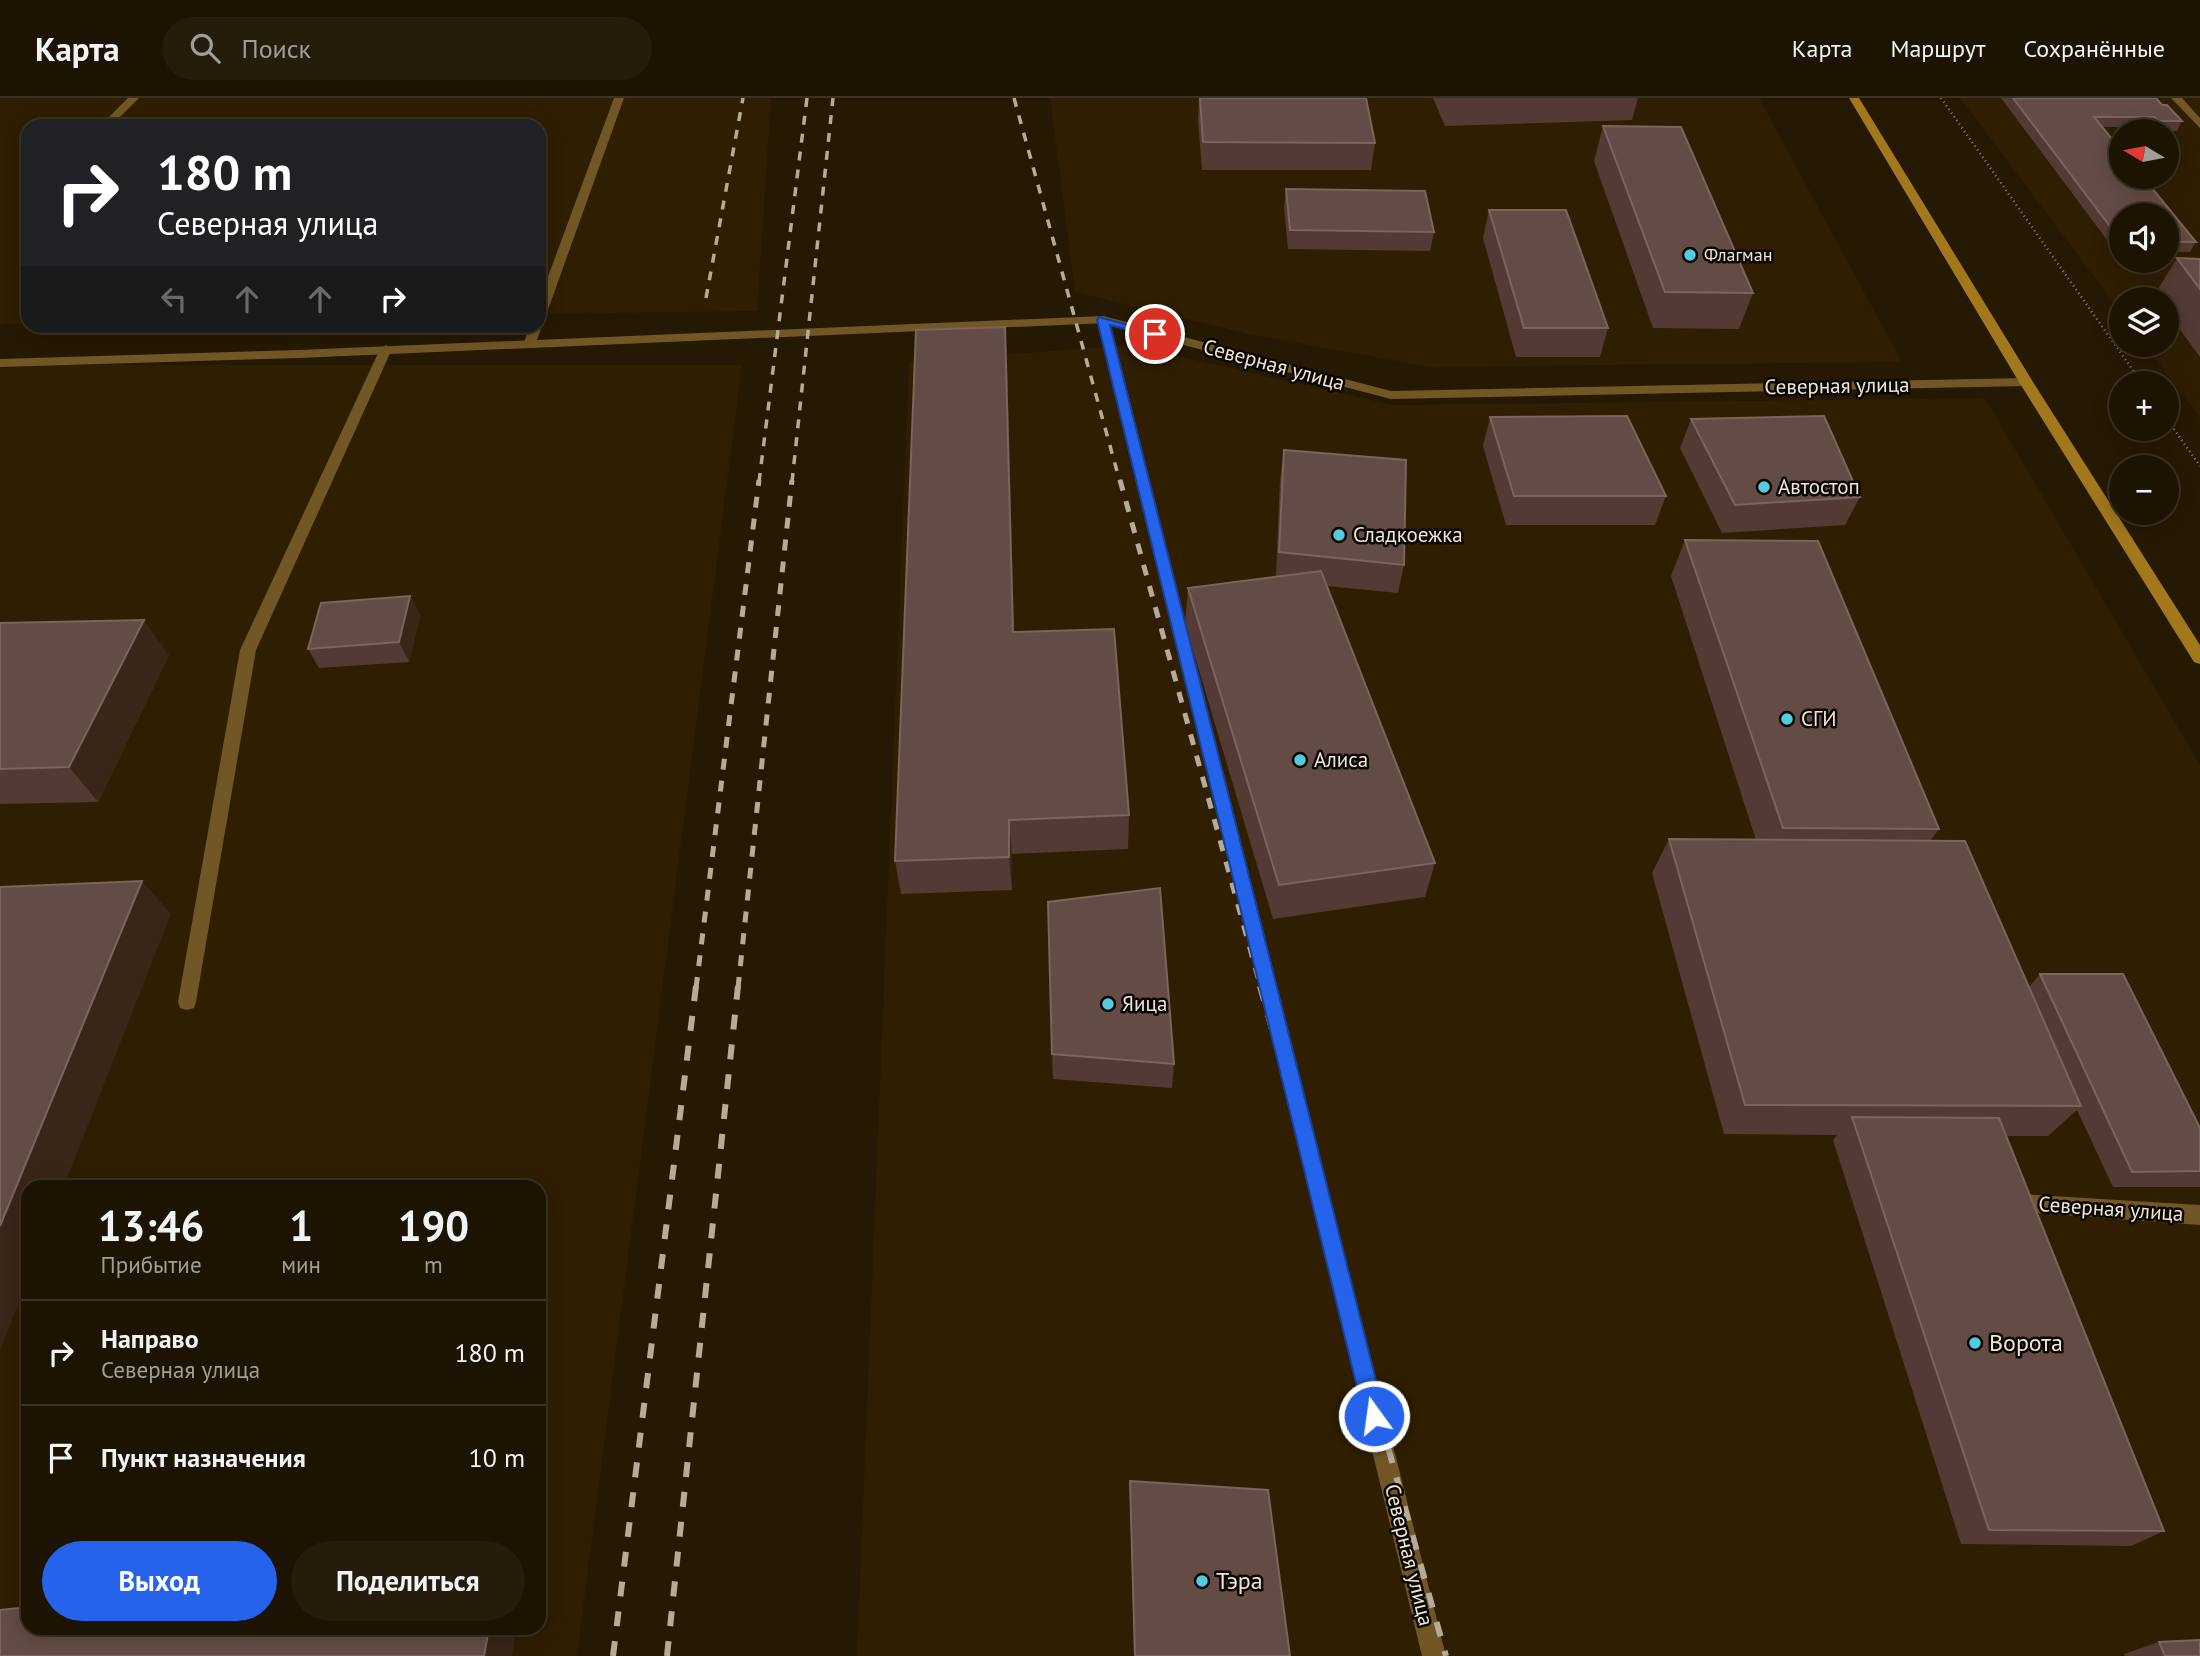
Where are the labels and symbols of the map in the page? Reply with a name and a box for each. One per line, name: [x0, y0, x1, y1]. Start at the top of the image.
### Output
north arrow: [2109, 119, 2179, 189]
place label: Флагман: [1704, 243, 1772, 266]
marker: Флагман: [1682, 247, 1698, 263]
pin: [1125, 304, 1185, 364]
street label: Северная улица: [1201, 333, 1348, 396]
street label: Северная улица: [1764, 371, 1910, 400]
place label: Автостоп: [1778, 473, 1860, 500]
marker: Автостоп: [1756, 479, 1772, 495]
place label: Сладкоежка: [1353, 521, 1463, 548]
marker: Сладкоежка: [1331, 527, 1347, 543]
place label: СГИ: [1801, 705, 1837, 732]
marker: СГИ: [1779, 711, 1795, 727]
place label: Алиса: [1314, 746, 1368, 773]
marker: Алиса: [1292, 752, 1308, 768]
place label: Яица: [1122, 990, 1167, 1017]
marker: Яица: [1100, 996, 1116, 1012]
street label: Северная улица: [2038, 1190, 2184, 1227]
place label: Ворота: [1989, 1327, 2063, 1358]
marker: Ворота: [1967, 1335, 1983, 1351]
position arrow: [1337, 1379, 1411, 1453]
street label: Северная улица: [1379, 1481, 1440, 1629]
place label: Тэра: [1216, 1565, 1263, 1596]
marker: Тэра: [1194, 1573, 1210, 1589]

